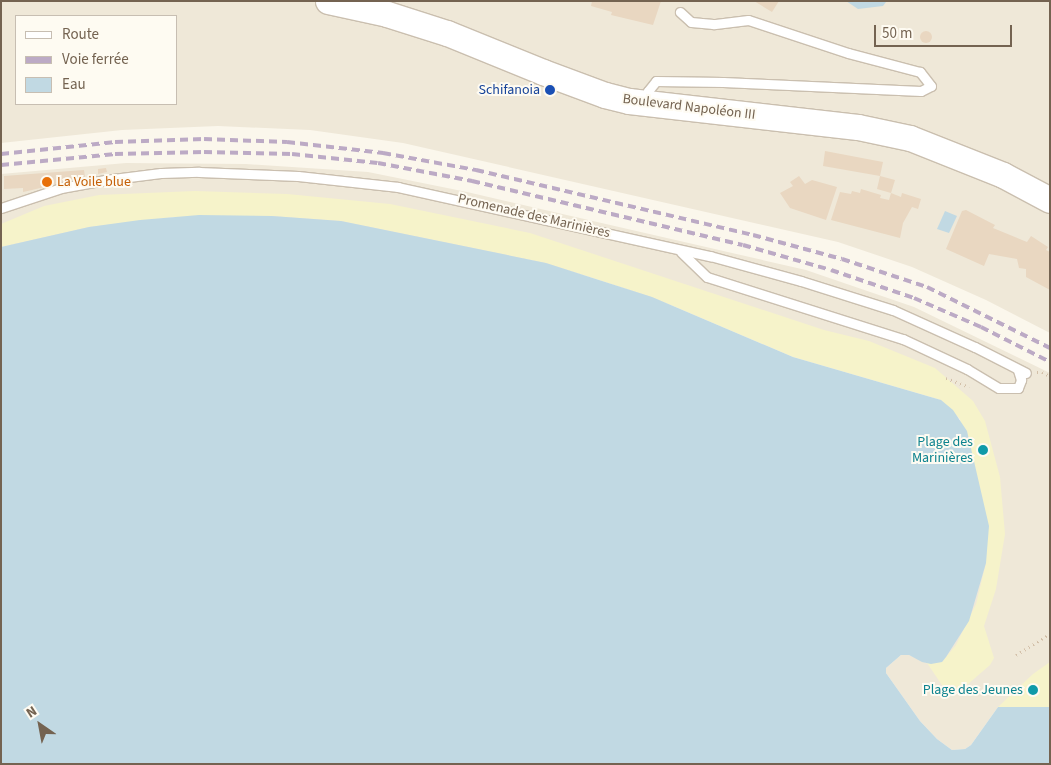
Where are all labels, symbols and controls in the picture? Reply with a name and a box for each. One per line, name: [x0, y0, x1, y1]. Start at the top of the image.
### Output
legend: [15, 15, 178, 105]
scale bar: [876, 15, 1014, 47]
text: 50 m: [882, 23, 912, 44]
text: Route: [62, 24, 99, 45]
text: Voie ferrée: [62, 49, 129, 70]
text: Eau: [62, 74, 86, 95]
place label: Schifanoia: [478, 82, 540, 98]
marker: Schifanoia: [544, 84, 556, 96]
street label: Boulevard Napoléon III: [622, 91, 756, 123]
place label: La Voile blue: [57, 174, 131, 190]
marker: La Voile blue: [41, 176, 53, 188]
street label: Promenade des Marinières: [456, 190, 612, 242]
place label: Plage des Marinières: [912, 434, 973, 467]
marker: Plage des Marinières: [977, 444, 989, 456]
place label: Plage des Jeunes: [923, 682, 1023, 698]
marker: Plage des Jeunes: [1027, 684, 1039, 696]
north arrow: [15, 700, 65, 750]
text: N: [22, 701, 41, 723]

